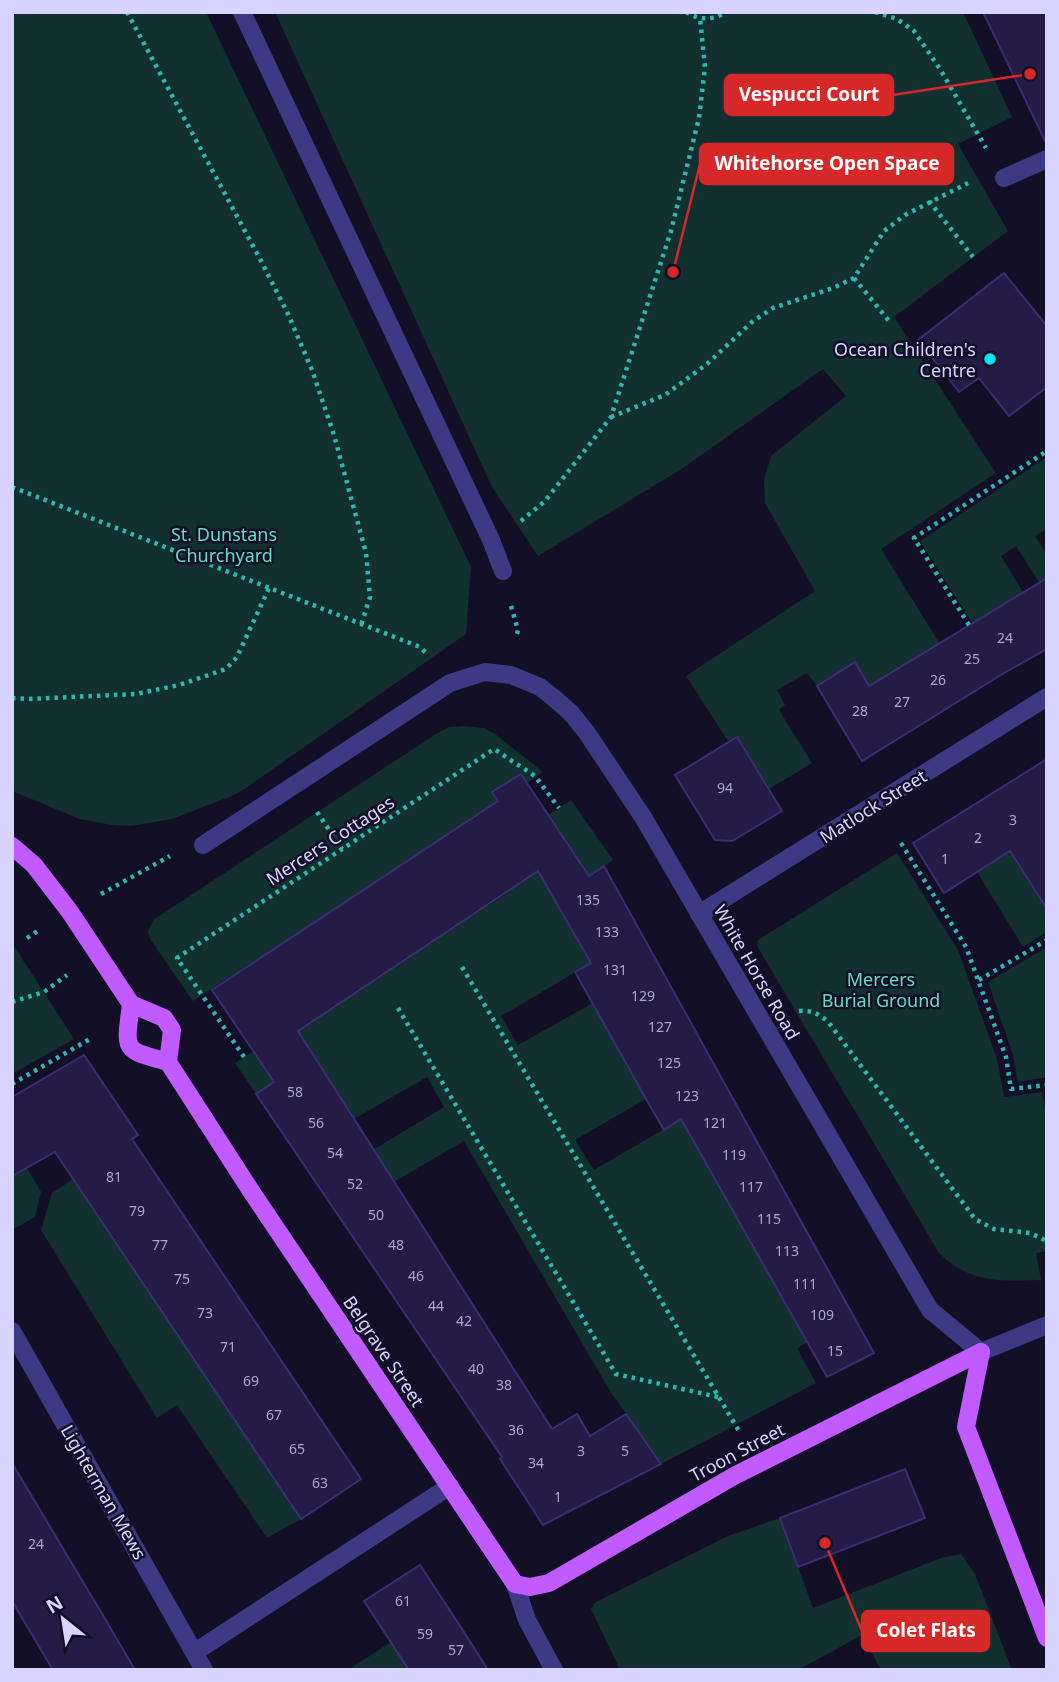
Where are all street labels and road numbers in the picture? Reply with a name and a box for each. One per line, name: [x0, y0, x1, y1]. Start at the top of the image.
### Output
street label: Matlock Street: [815, 763, 931, 848]
street label: Mercers Cottages: [261, 790, 399, 890]
street label: White Horse Road: [709, 900, 805, 1044]
street label: Belgrave Street: [338, 1291, 430, 1412]
street label: Troon Street: [685, 1417, 789, 1487]
street label: Lighterman Mews: [56, 1420, 152, 1564]

